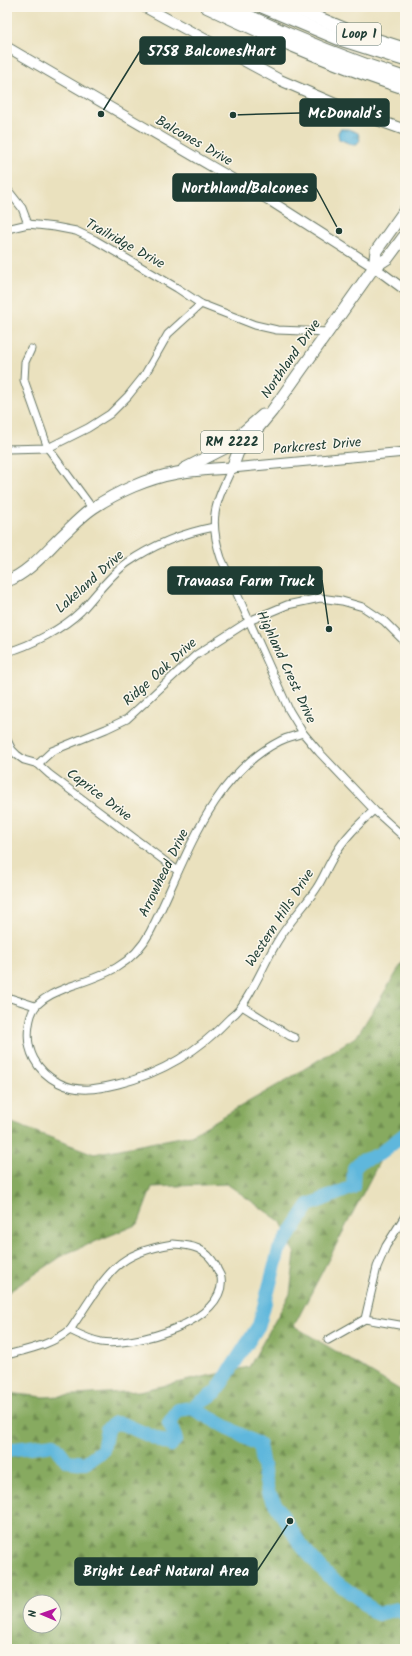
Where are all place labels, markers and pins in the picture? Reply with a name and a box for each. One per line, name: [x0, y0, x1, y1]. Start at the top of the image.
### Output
callout: 5758 Balcones/Hart: [140, 37, 285, 64]
callout: McDonald's: [300, 99, 389, 126]
callout: Northland/Balcones: [173, 174, 316, 201]
callout: Travaasa Farm Truck: [168, 567, 322, 594]
callout: Bright Leaf Natural Area: [75, 1558, 257, 1585]

